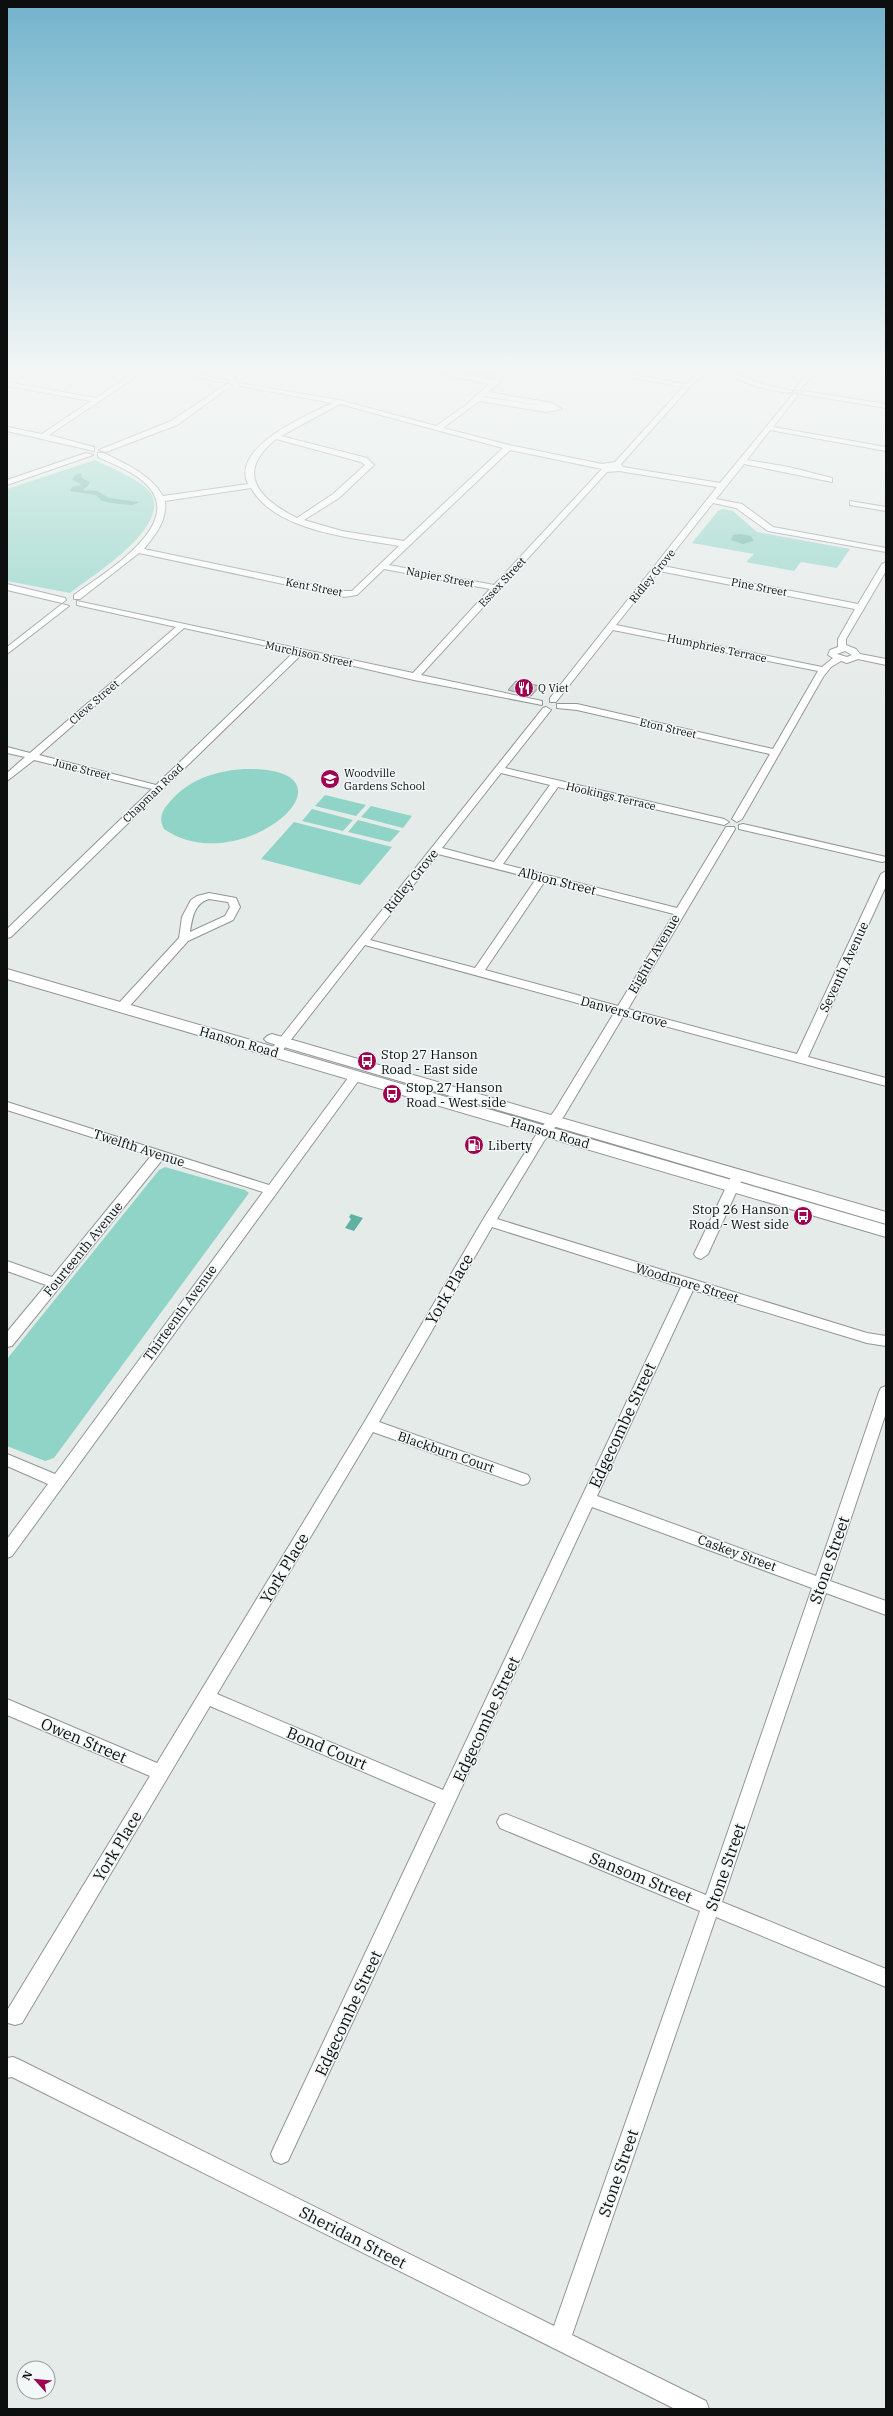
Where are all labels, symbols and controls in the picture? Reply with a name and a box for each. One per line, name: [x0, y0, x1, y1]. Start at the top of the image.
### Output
street label: Ridley Grove: [626, 546, 678, 606]
street label: Essex Street: [475, 554, 529, 610]
street label: Napier Street: [405, 564, 475, 590]
street label: Kent Street: [284, 575, 344, 599]
street label: Pine Street: [730, 575, 788, 599]
street label: Humphries Terrace: [666, 631, 768, 665]
street label: Murchison Street: [264, 638, 354, 670]
street label: Cleve Street: [66, 676, 122, 727]
restaurant icon: Q Viet: [513, 677, 535, 699]
place label: Q Viet: [538, 681, 569, 695]
street label: Eton Street: [638, 715, 698, 741]
street label: June Street: [52, 755, 112, 783]
street label: Chapman Road: [120, 760, 187, 825]
place label: Woodville Gardens School: [344, 766, 425, 793]
school or university icon: Woodville Gardens School: [319, 768, 341, 790]
street label: Hookings Terrace: [565, 779, 657, 813]
street label: Ridley Grove: [380, 845, 442, 917]
street label: Albion Street: [516, 863, 598, 899]
street label: Eighth Avenue: [624, 911, 684, 997]
street label: Seventh Avenue: [816, 919, 872, 1015]
street label: Danvers Grove: [579, 992, 669, 1032]
street label: Hanson Road: [197, 1023, 281, 1061]
place label: Stop 27 Hanson Road - East side: [381, 1046, 478, 1078]
bus stop icon: Stop 27 Hanson Road - East side: [356, 1050, 378, 1072]
place label: Stop 27 Hanson Road - West side: [406, 1079, 506, 1111]
bus stop icon: Stop 27 Hanson Road - West side: [381, 1083, 403, 1105]
street label: Hanson Road: [508, 1114, 592, 1152]
street label: Twelfth Avenue: [91, 1125, 187, 1171]
fuel station icon: Liberty: [463, 1134, 485, 1156]
place label: Liberty: [488, 1137, 532, 1154]
street label: Fourteenth Avenue: [40, 1198, 126, 1300]
place label: Stop 26 Hanson Road - West side: [689, 1201, 789, 1233]
bus stop icon: Stop 26 Hanson Road - West side: [792, 1205, 814, 1227]
street label: York Place: [421, 1250, 477, 1328]
street label: Woodmore Street: [633, 1259, 741, 1307]
street label: Thirteenth Avenue: [139, 1262, 221, 1364]
street label: Edgecombe Street: [584, 1359, 660, 1491]
street label: Blackburn Court: [395, 1428, 497, 1477]
street label: Stone Street: [805, 1513, 853, 1607]
street label: York Place: [255, 1529, 313, 1607]
street label: Caskey Street: [695, 1531, 779, 1575]
street label: Edgecombe Street: [448, 1653, 524, 1785]
street label: Owen Street: [38, 1713, 130, 1767]
street label: Bond Court: [284, 1722, 371, 1774]
street label: York Place: [88, 1807, 146, 1885]
street label: Stone Street: [701, 1820, 749, 1914]
street label: Sansom Street: [587, 1847, 696, 1907]
street label: Edgecombe Street: [310, 1947, 386, 2079]
street label: Stone Street: [594, 2126, 642, 2220]
street label: Sheridan Street: [296, 2201, 410, 2273]
north arrow: [16, 2360, 56, 2400]
text: N: [19, 2368, 35, 2383]

